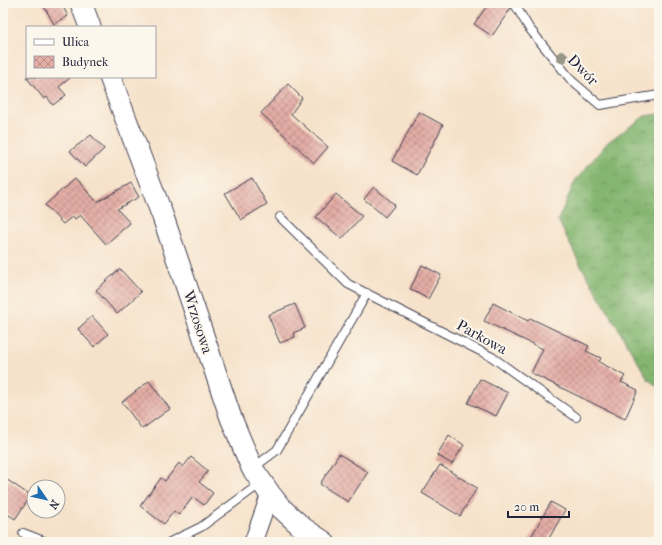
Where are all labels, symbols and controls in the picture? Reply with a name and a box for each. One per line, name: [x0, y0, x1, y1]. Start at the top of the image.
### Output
legend: [26, 26, 156, 78]
text: Ulica: [62, 35, 89, 49]
street label: Dwór: [564, 51, 602, 90]
text: Budynek: [62, 55, 109, 69]
street label: Wrzosowa: [179, 287, 217, 357]
street label: Parkowa: [454, 316, 511, 359]
north arrow: [26, 479, 66, 519]
scale bar: [508, 493, 569, 519]
text: N: [46, 497, 62, 512]
text: 20 m: [514, 500, 539, 514]

